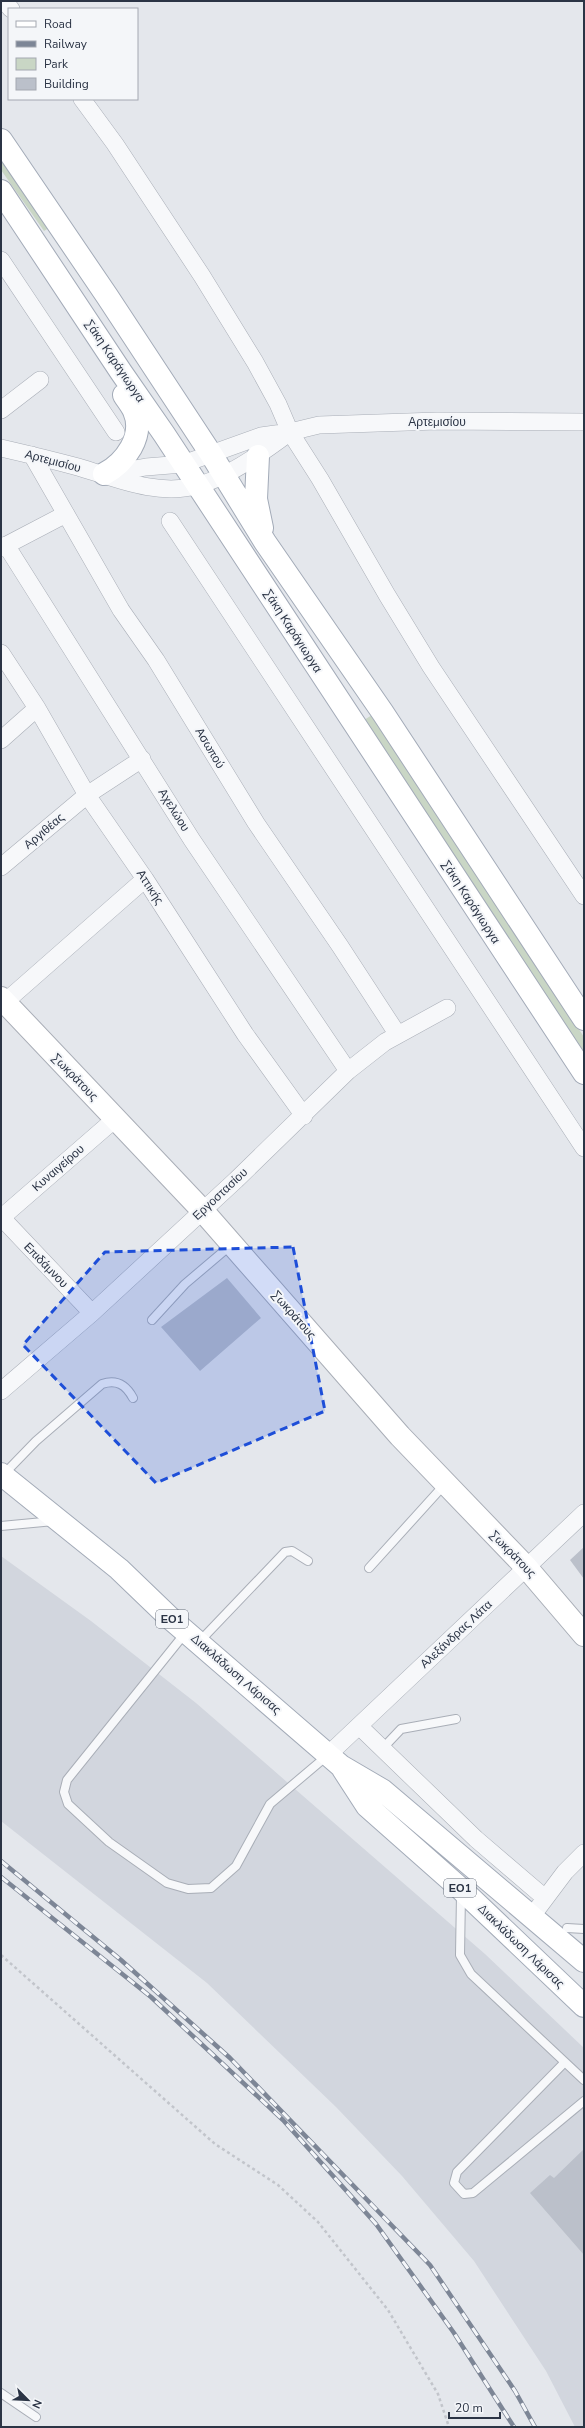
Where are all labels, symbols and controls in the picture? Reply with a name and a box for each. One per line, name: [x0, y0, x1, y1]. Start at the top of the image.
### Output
legend: [8, 8, 138, 100]
text: Road: [44, 16, 72, 32]
text: Railway: [44, 36, 88, 52]
text: Park: [44, 56, 69, 72]
text: Building: [44, 76, 89, 92]
street label: Σάκη Καράγιωργα: [81, 317, 149, 405]
street label: Αρτεμισίου: [408, 414, 466, 430]
street label: Αρτεμισίου: [23, 446, 83, 476]
street label: Σάκη Καράγιωργα: [260, 586, 326, 676]
street label: Ασωπού: [192, 725, 228, 771]
street label: Αχελώου: [155, 785, 193, 835]
street label: Αργιθέας: [20, 809, 68, 853]
street label: Σάκη Καράγιωργα: [438, 857, 504, 947]
street label: Αττικής: [133, 866, 167, 908]
street label: Σωκράτους: [48, 1050, 102, 1104]
street label: Κυναιγείρου: [29, 1141, 87, 1195]
street label: Εργοστασίου: [189, 1164, 251, 1224]
street label: Επιδάμνου: [20, 1239, 72, 1291]
street label: Σωκράτους: [268, 1287, 320, 1343]
street label: Σωκράτους: [486, 1527, 540, 1581]
street label: Αλεξάνδρας Λάτα: [416, 1596, 496, 1672]
road number: ΕΟ1: [156, 1610, 188, 1628]
street label: Διακλάδωση Λάρισας: [187, 1630, 285, 1718]
road number: ΕΟ1: [444, 1879, 476, 1897]
street label: Διακλάδωση Λάρισας: [474, 1900, 568, 1992]
north arrow: [8, 2380, 48, 2420]
scale bar: [449, 2394, 500, 2420]
text: N: [28, 2397, 45, 2411]
text: 20 m: [455, 2400, 483, 2416]

